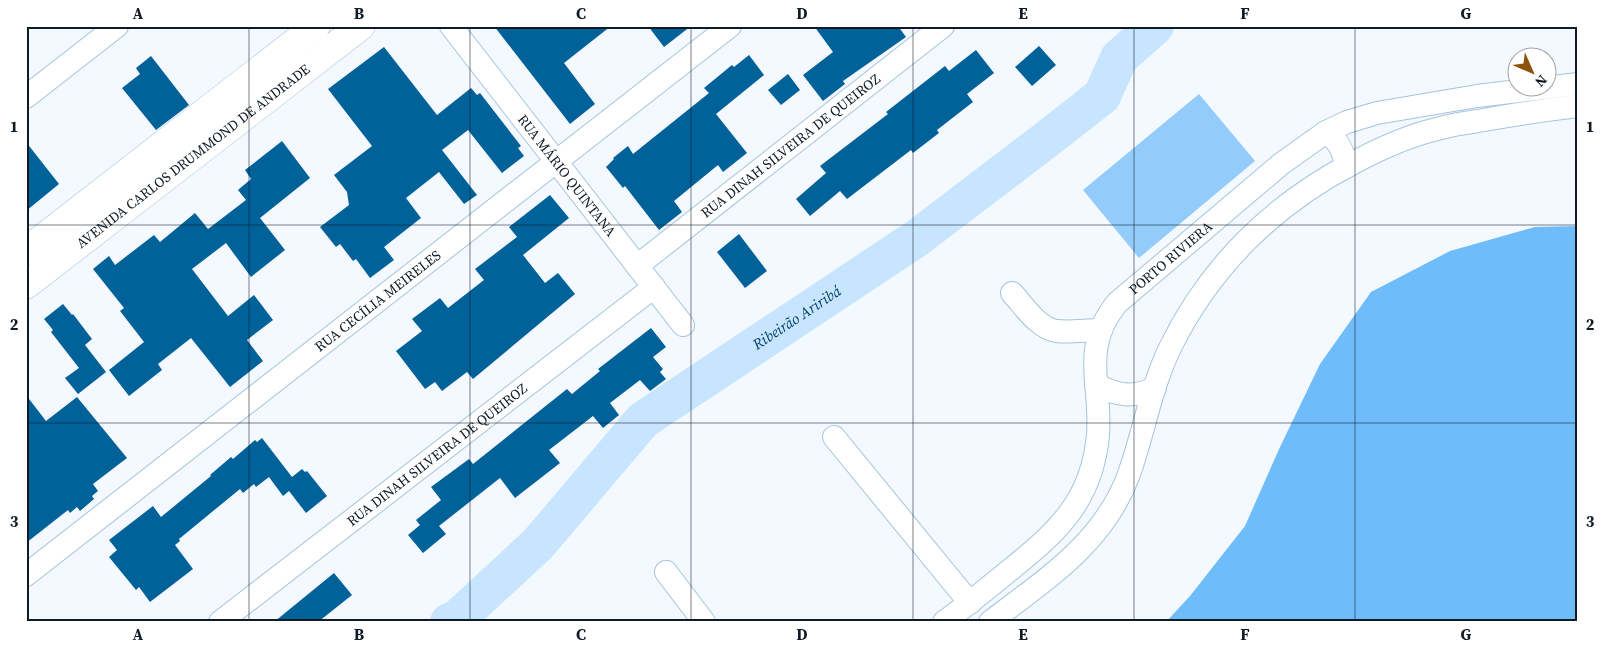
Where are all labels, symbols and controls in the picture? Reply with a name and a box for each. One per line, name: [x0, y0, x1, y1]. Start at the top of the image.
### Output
text: A: [133, 2, 144, 24]
text: B: [354, 2, 365, 24]
text: C: [576, 2, 586, 24]
text: D: [796, 2, 808, 24]
text: E: [1018, 2, 1028, 24]
text: F: [1240, 2, 1250, 24]
text: G: [1461, 2, 1472, 24]
north arrow: [1506, 48, 1556, 98]
street label: AVENIDA CARLOS DRUMMOND DE ANDRADE: [72, 59, 314, 253]
street label: RUA DINAH SILVEIRA DE QUEIROZ: [697, 69, 885, 222]
text: N: [1531, 71, 1552, 92]
street label: RUA MÁRIO QUINTANA: [513, 110, 621, 241]
text: 1: [10, 115, 18, 137]
text: 1: [1586, 115, 1594, 137]
street label: PORTO RIVIERA: [1124, 216, 1217, 299]
street label: RUA CECÍLIA MEIRELES: [310, 245, 445, 356]
water label: Ribeirão Ariribá: [747, 280, 845, 355]
text: 2: [10, 313, 19, 335]
text: 2: [1586, 313, 1595, 335]
street label: RUA DINAH SILVEIRA DE QUEIROZ: [343, 378, 531, 531]
text: 3: [10, 510, 19, 532]
text: 3: [1586, 510, 1595, 532]
text: A: [133, 623, 144, 645]
text: B: [354, 623, 365, 645]
text: C: [576, 623, 586, 645]
text: D: [796, 623, 808, 645]
text: E: [1018, 623, 1028, 645]
text: F: [1240, 623, 1250, 645]
text: G: [1461, 623, 1472, 645]

